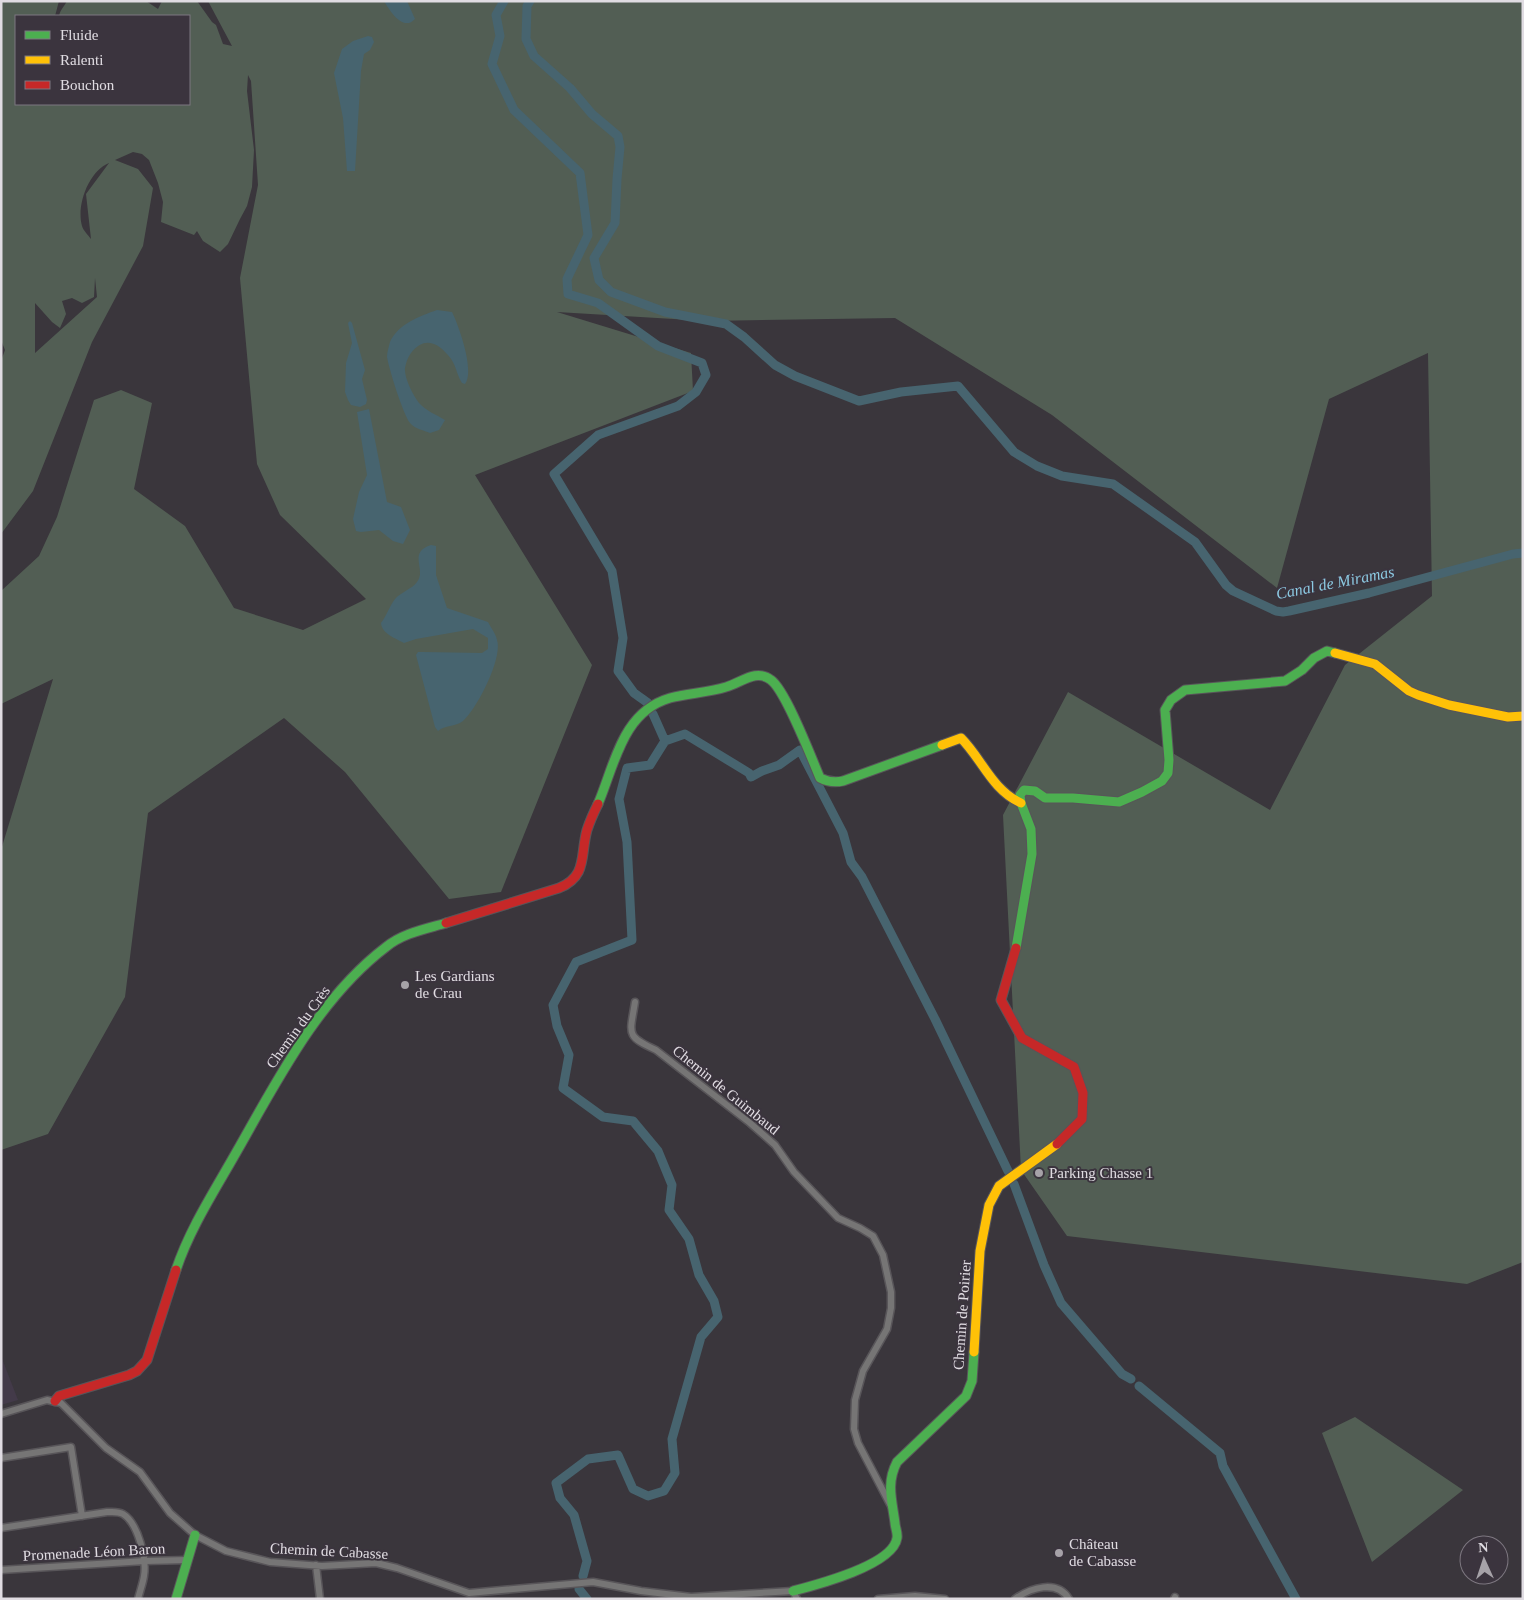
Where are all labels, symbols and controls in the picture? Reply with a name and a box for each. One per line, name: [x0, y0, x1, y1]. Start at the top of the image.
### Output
legend: [15, 15, 190, 105]
text: Fluide: [60, 27, 99, 43]
text: Ralenti: [60, 52, 103, 68]
text: Bouchon: [60, 77, 115, 93]
water label: Canal de Miramas: [1275, 563, 1396, 602]
place label: Les Gardians de Crau: [415, 968, 495, 1001]
marker: Les Gardians de Crau: [399, 979, 411, 991]
street label: Chemin du Crès: [263, 983, 333, 1071]
street label: Chemin de Guimbaud: [669, 1042, 783, 1138]
place label: Parking Chasse 1: [1049, 1165, 1153, 1181]
marker: Parking Chasse 1: [1033, 1167, 1045, 1179]
street label: Chemin de Poirier: [950, 1260, 974, 1370]
north arrow: [1459, 1535, 1509, 1585]
place label: Château de Cabasse: [1069, 1536, 1136, 1569]
street label: Promenade Léon Baron: [22, 1540, 166, 1564]
street label: Chemin de Cabasse: [270, 1540, 389, 1562]
text: N: [1478, 1540, 1489, 1555]
marker: Château de Cabasse: [1053, 1547, 1065, 1559]

